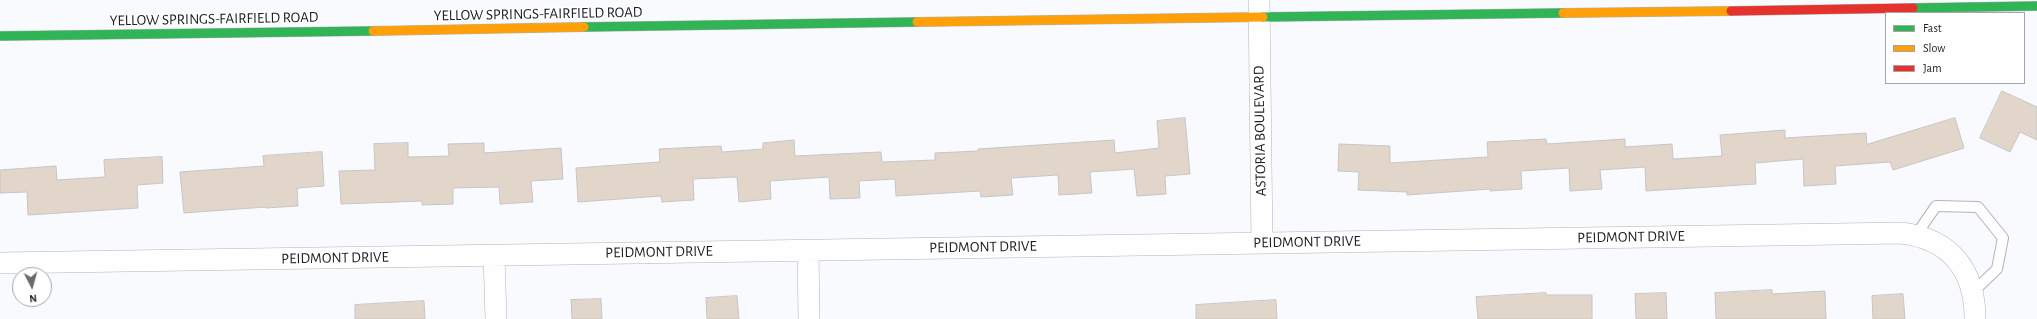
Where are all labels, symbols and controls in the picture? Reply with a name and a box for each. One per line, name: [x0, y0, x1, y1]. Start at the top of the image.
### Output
street label: YELLOW SPRINGS-FAIRFIELD ROAD: [433, 3, 643, 25]
street label: YELLOW SPRINGS-FAIRFIELD ROAD: [109, 8, 319, 30]
legend: [1885, 12, 2025, 84]
text: Fast: [1923, 22, 1942, 34]
text: Slow: [1923, 42, 1945, 54]
text: Jam: [1923, 62, 1942, 74]
street label: ASTORIA BOULEVARD: [1250, 66, 1270, 196]
street label: PEIDMONT DRIVE: [1577, 227, 1685, 247]
street label: PEIDMONT DRIVE: [1253, 232, 1361, 252]
street label: PEIDMONT DRIVE: [929, 237, 1037, 257]
street label: PEIDMONT DRIVE: [605, 242, 713, 262]
street label: PEIDMONT DRIVE: [281, 248, 389, 268]
north arrow: [12, 267, 52, 307]
text: N: [29, 293, 38, 304]

